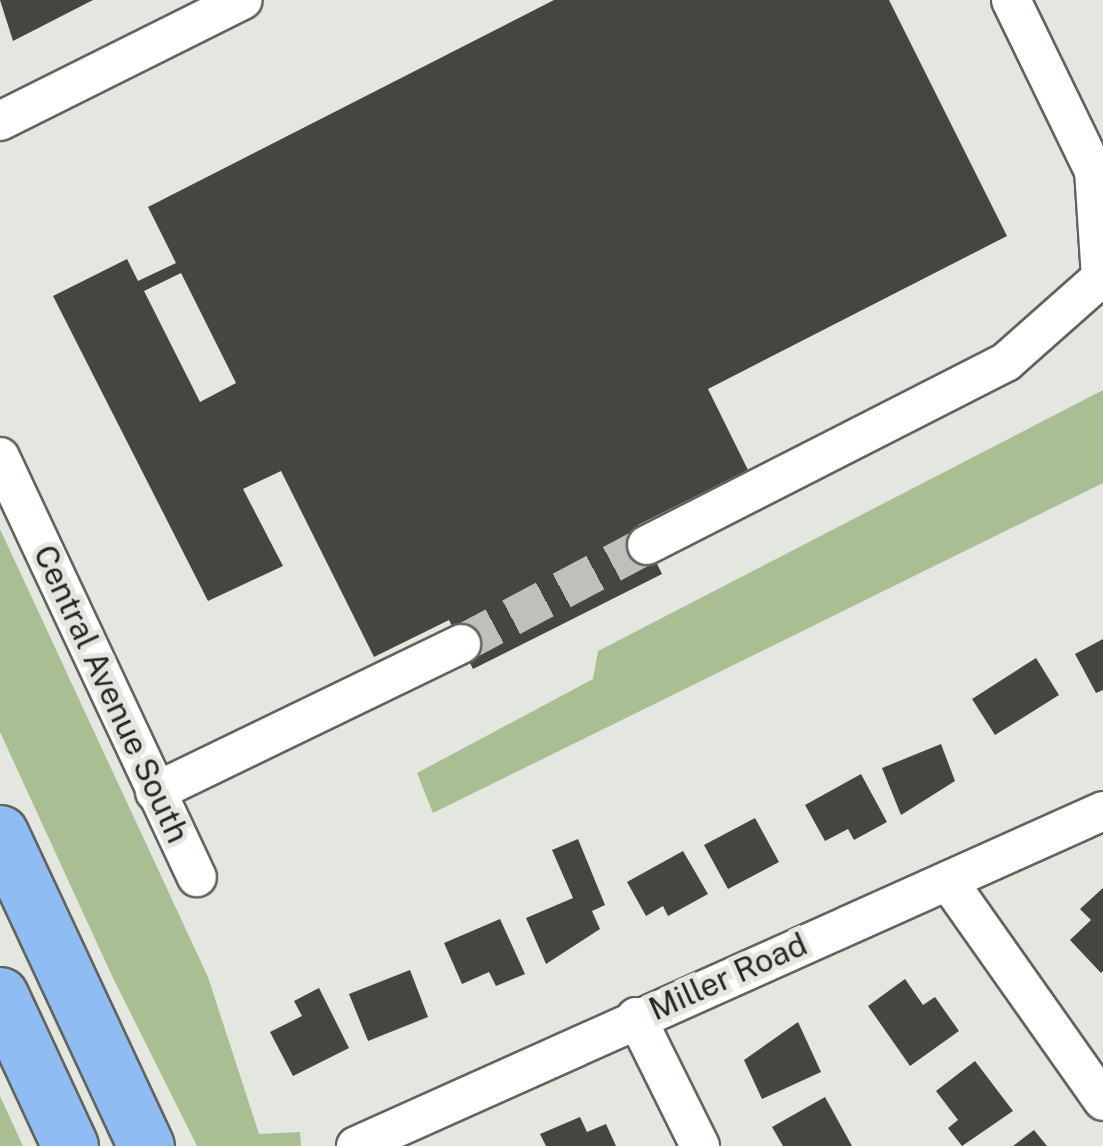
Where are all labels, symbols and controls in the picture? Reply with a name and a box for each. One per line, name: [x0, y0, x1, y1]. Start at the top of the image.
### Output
street label: Central Avenue South: [25, 539, 197, 849]
street label: Miller Road: [643, 925, 813, 1029]

